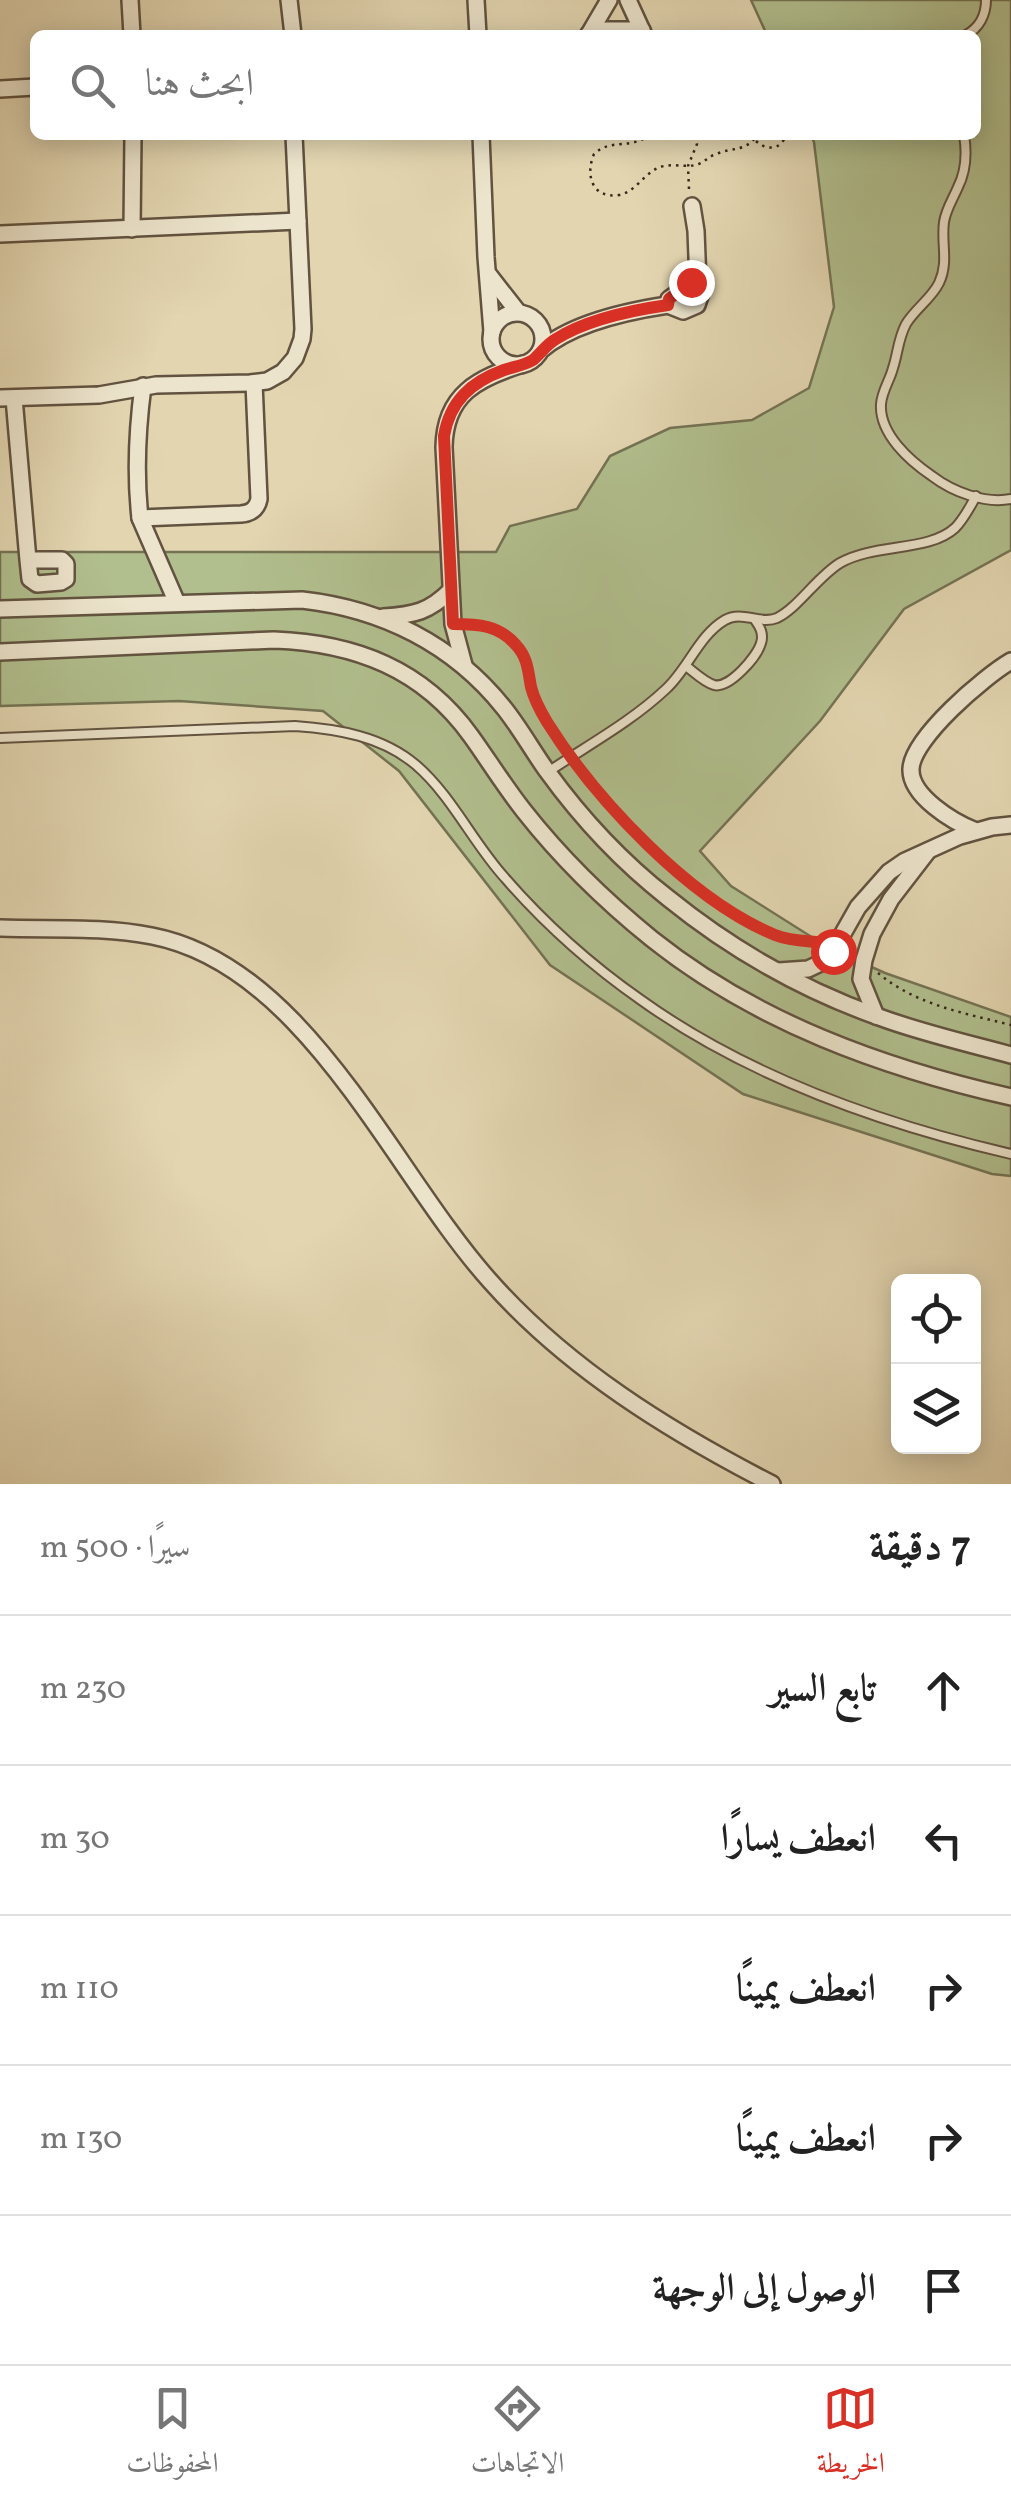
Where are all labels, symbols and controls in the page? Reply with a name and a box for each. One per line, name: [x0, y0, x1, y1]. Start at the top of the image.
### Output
search box: [30, 30, 981, 140]
icon: search: [65, 58, 120, 113]
text: ابحث هنا: [145, 59, 254, 112]
route end: [669, 260, 715, 306]
route start: [811, 929, 857, 975]
map controls: [891, 1274, 981, 1454]
button: locate: [891, 1274, 981, 1364]
button: layers: [891, 1364, 981, 1454]
text: 7 دقيقة: [869, 1519, 971, 1578]
text: سيرًا · 500 m: [40, 1527, 190, 1571]
icon: ahead: [916, 1663, 971, 1718]
text: تابع السير: [769, 1664, 876, 1717]
text: 230 m: [40, 1668, 126, 1712]
icon: left: [916, 1813, 971, 1868]
text: انعطف يسارًا: [721, 1814, 876, 1867]
text: 30 m: [40, 1818, 110, 1862]
icon: right: [916, 1963, 971, 2018]
text: انعطف يمينًا: [736, 1964, 876, 2017]
text: 110 m: [40, 1968, 119, 2012]
icon: right: [916, 2113, 971, 2168]
text: انعطف يمينًا: [736, 2114, 876, 2167]
text: 130 m: [40, 2118, 122, 2162]
icon: arrive: [916, 2263, 971, 2318]
text: الوصول إلى الوجهة: [653, 2264, 876, 2317]
tab: المحفوظات: [126, 2381, 218, 2490]
tab: الاتجاهات: [471, 2381, 564, 2490]
tab: الخريطة: [817, 2381, 885, 2490]

